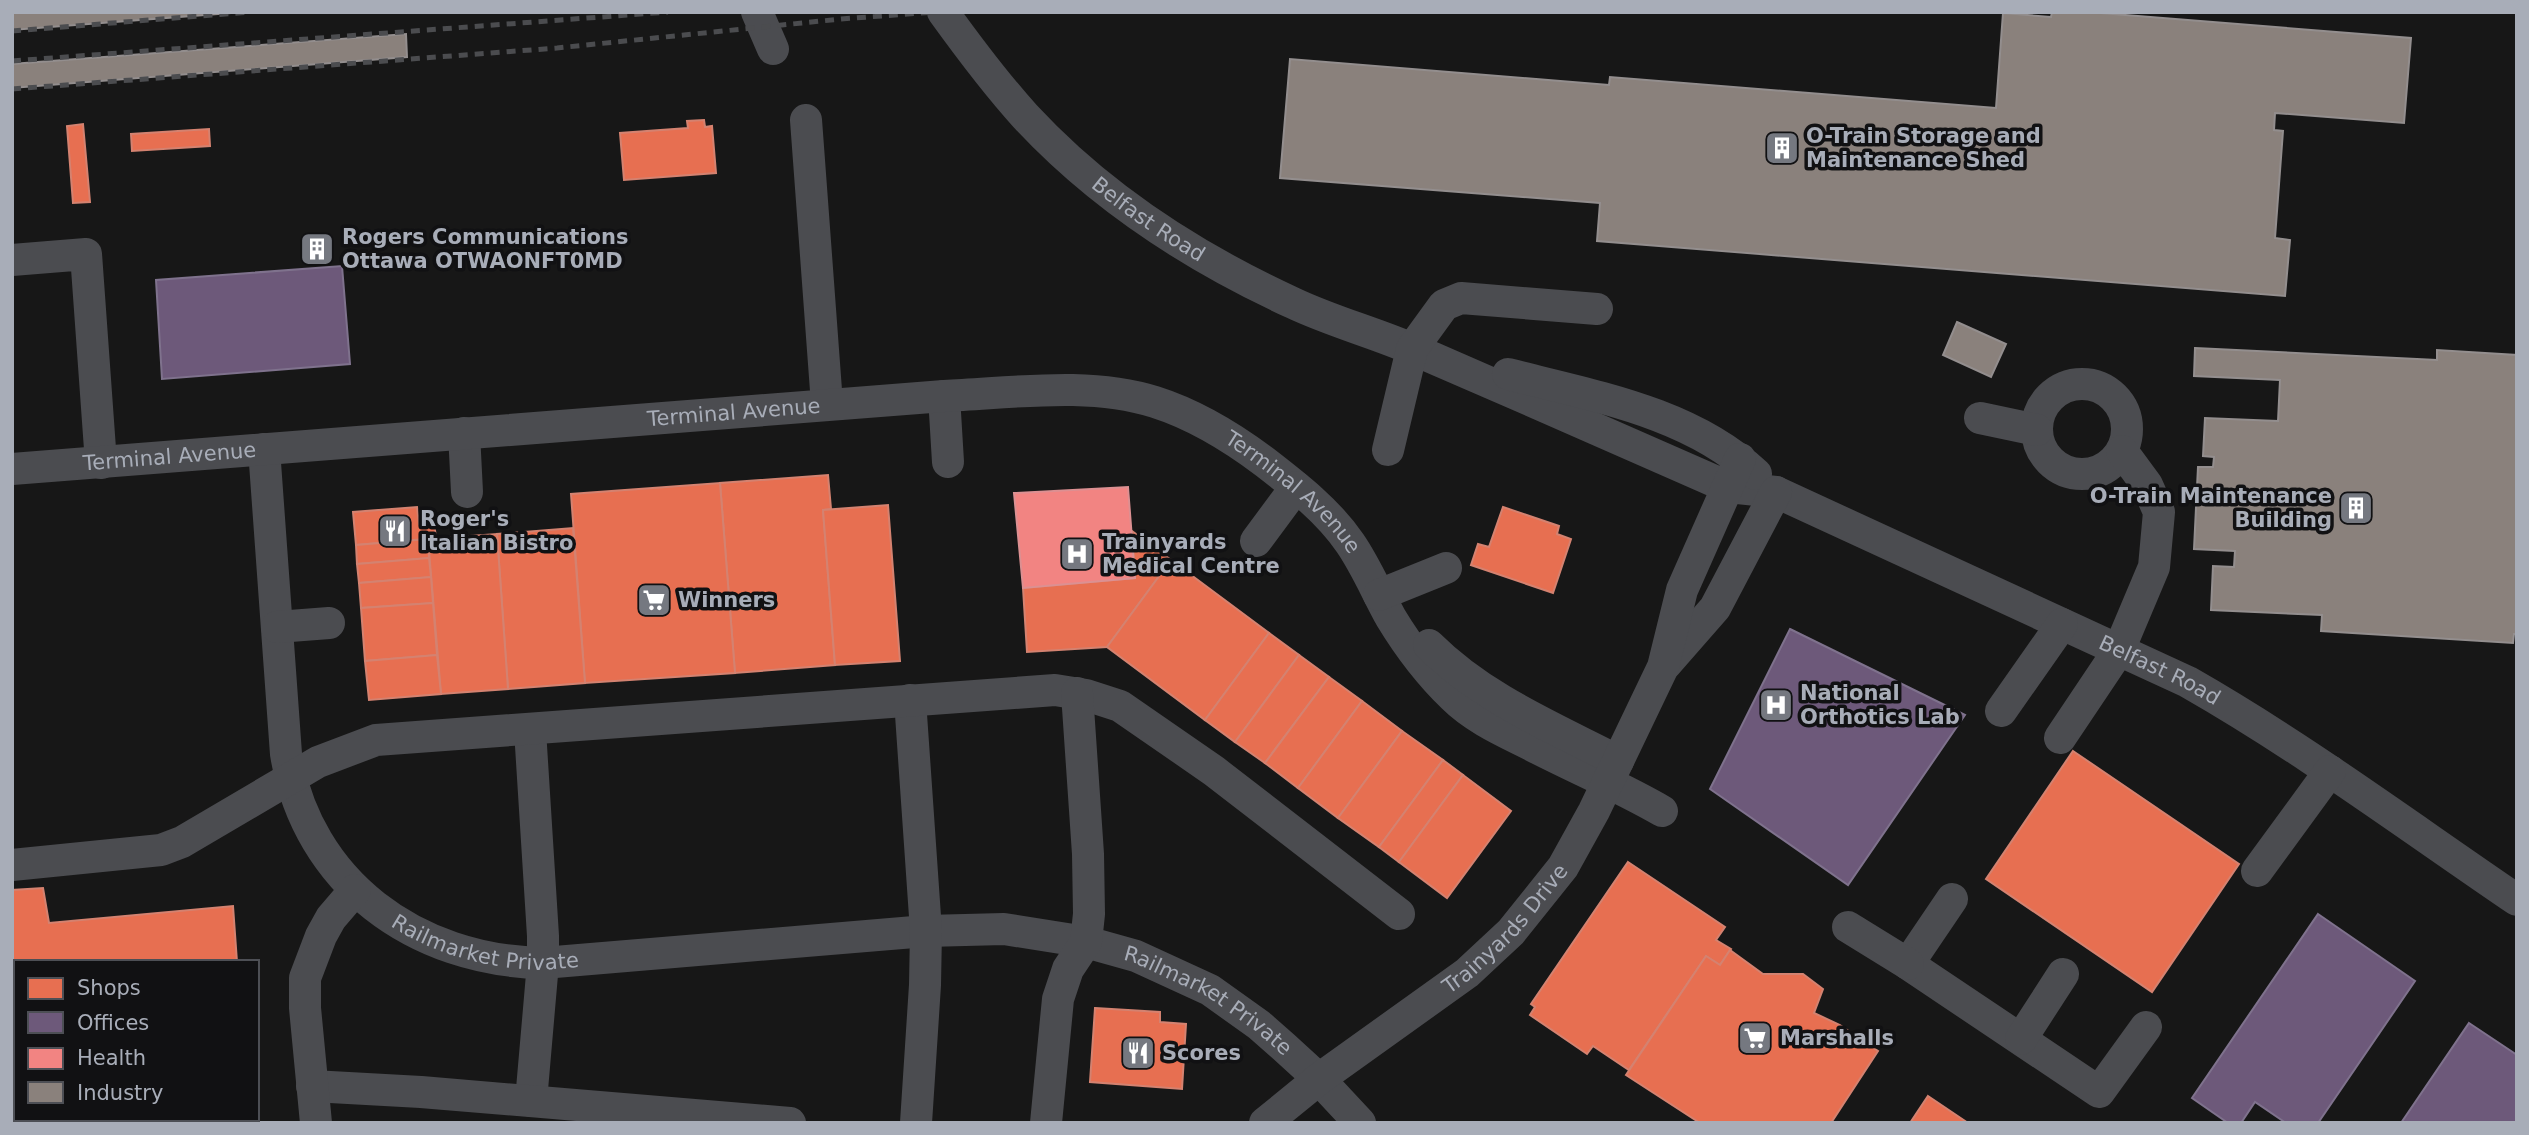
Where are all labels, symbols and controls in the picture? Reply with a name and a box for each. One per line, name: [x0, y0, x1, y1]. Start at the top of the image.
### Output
place label: O-Train Storage and Maintenance Shed: [1806, 124, 2041, 172]
building icon: O-Train Storage and Maintenance Shed: [1763, 129, 1801, 167]
street label: Belfast Road: [1087, 172, 1209, 267]
place label: Rogers Communications Ottawa OTWAONFT0MD: [342, 225, 628, 273]
building icon: Rogers Communications Ottawa OTWAONFT0MD: [298, 230, 336, 268]
street label: Terminal Avenue: [645, 394, 821, 431]
street label: Terminal Avenue: [1220, 425, 1365, 558]
street label: Terminal Avenue: [81, 438, 257, 475]
place label: O-Train Maintenance Building: [2090, 484, 2332, 532]
building icon: O-Train Maintenance Building: [2337, 489, 2375, 527]
place label: Roger's Italian Bistro: [420, 507, 573, 555]
restaurant icon: Roger's Italian Bistro: [376, 512, 414, 550]
place label: Trainyards Medical Centre: [1102, 530, 1280, 578]
hospital icon: Trainyards Medical Centre: [1058, 535, 1096, 573]
supermarket icon: Winners: [635, 581, 673, 619]
place label: Winners: [678, 588, 775, 612]
street label: Belfast Road: [2095, 631, 2225, 710]
place label: National Orthotics Lab: [1800, 681, 1960, 729]
hospital icon: National Orthotics Lab: [1757, 686, 1795, 724]
street label: Trainyards Drive: [1437, 859, 1573, 999]
street label: Railmarket Private: [387, 909, 580, 975]
street label: Railmarket Private: [1121, 941, 1297, 1060]
legend: [14, 960, 259, 1121]
text: Shops: [77, 976, 141, 1000]
text: Offices: [77, 1011, 149, 1035]
supermarket icon: Marshalls: [1736, 1019, 1774, 1057]
place label: Marshalls: [1780, 1026, 1894, 1050]
restaurant icon: Scores: [1119, 1034, 1157, 1072]
place label: Scores: [1162, 1041, 1241, 1065]
text: Health: [77, 1046, 146, 1070]
text: Industry: [77, 1081, 163, 1105]

